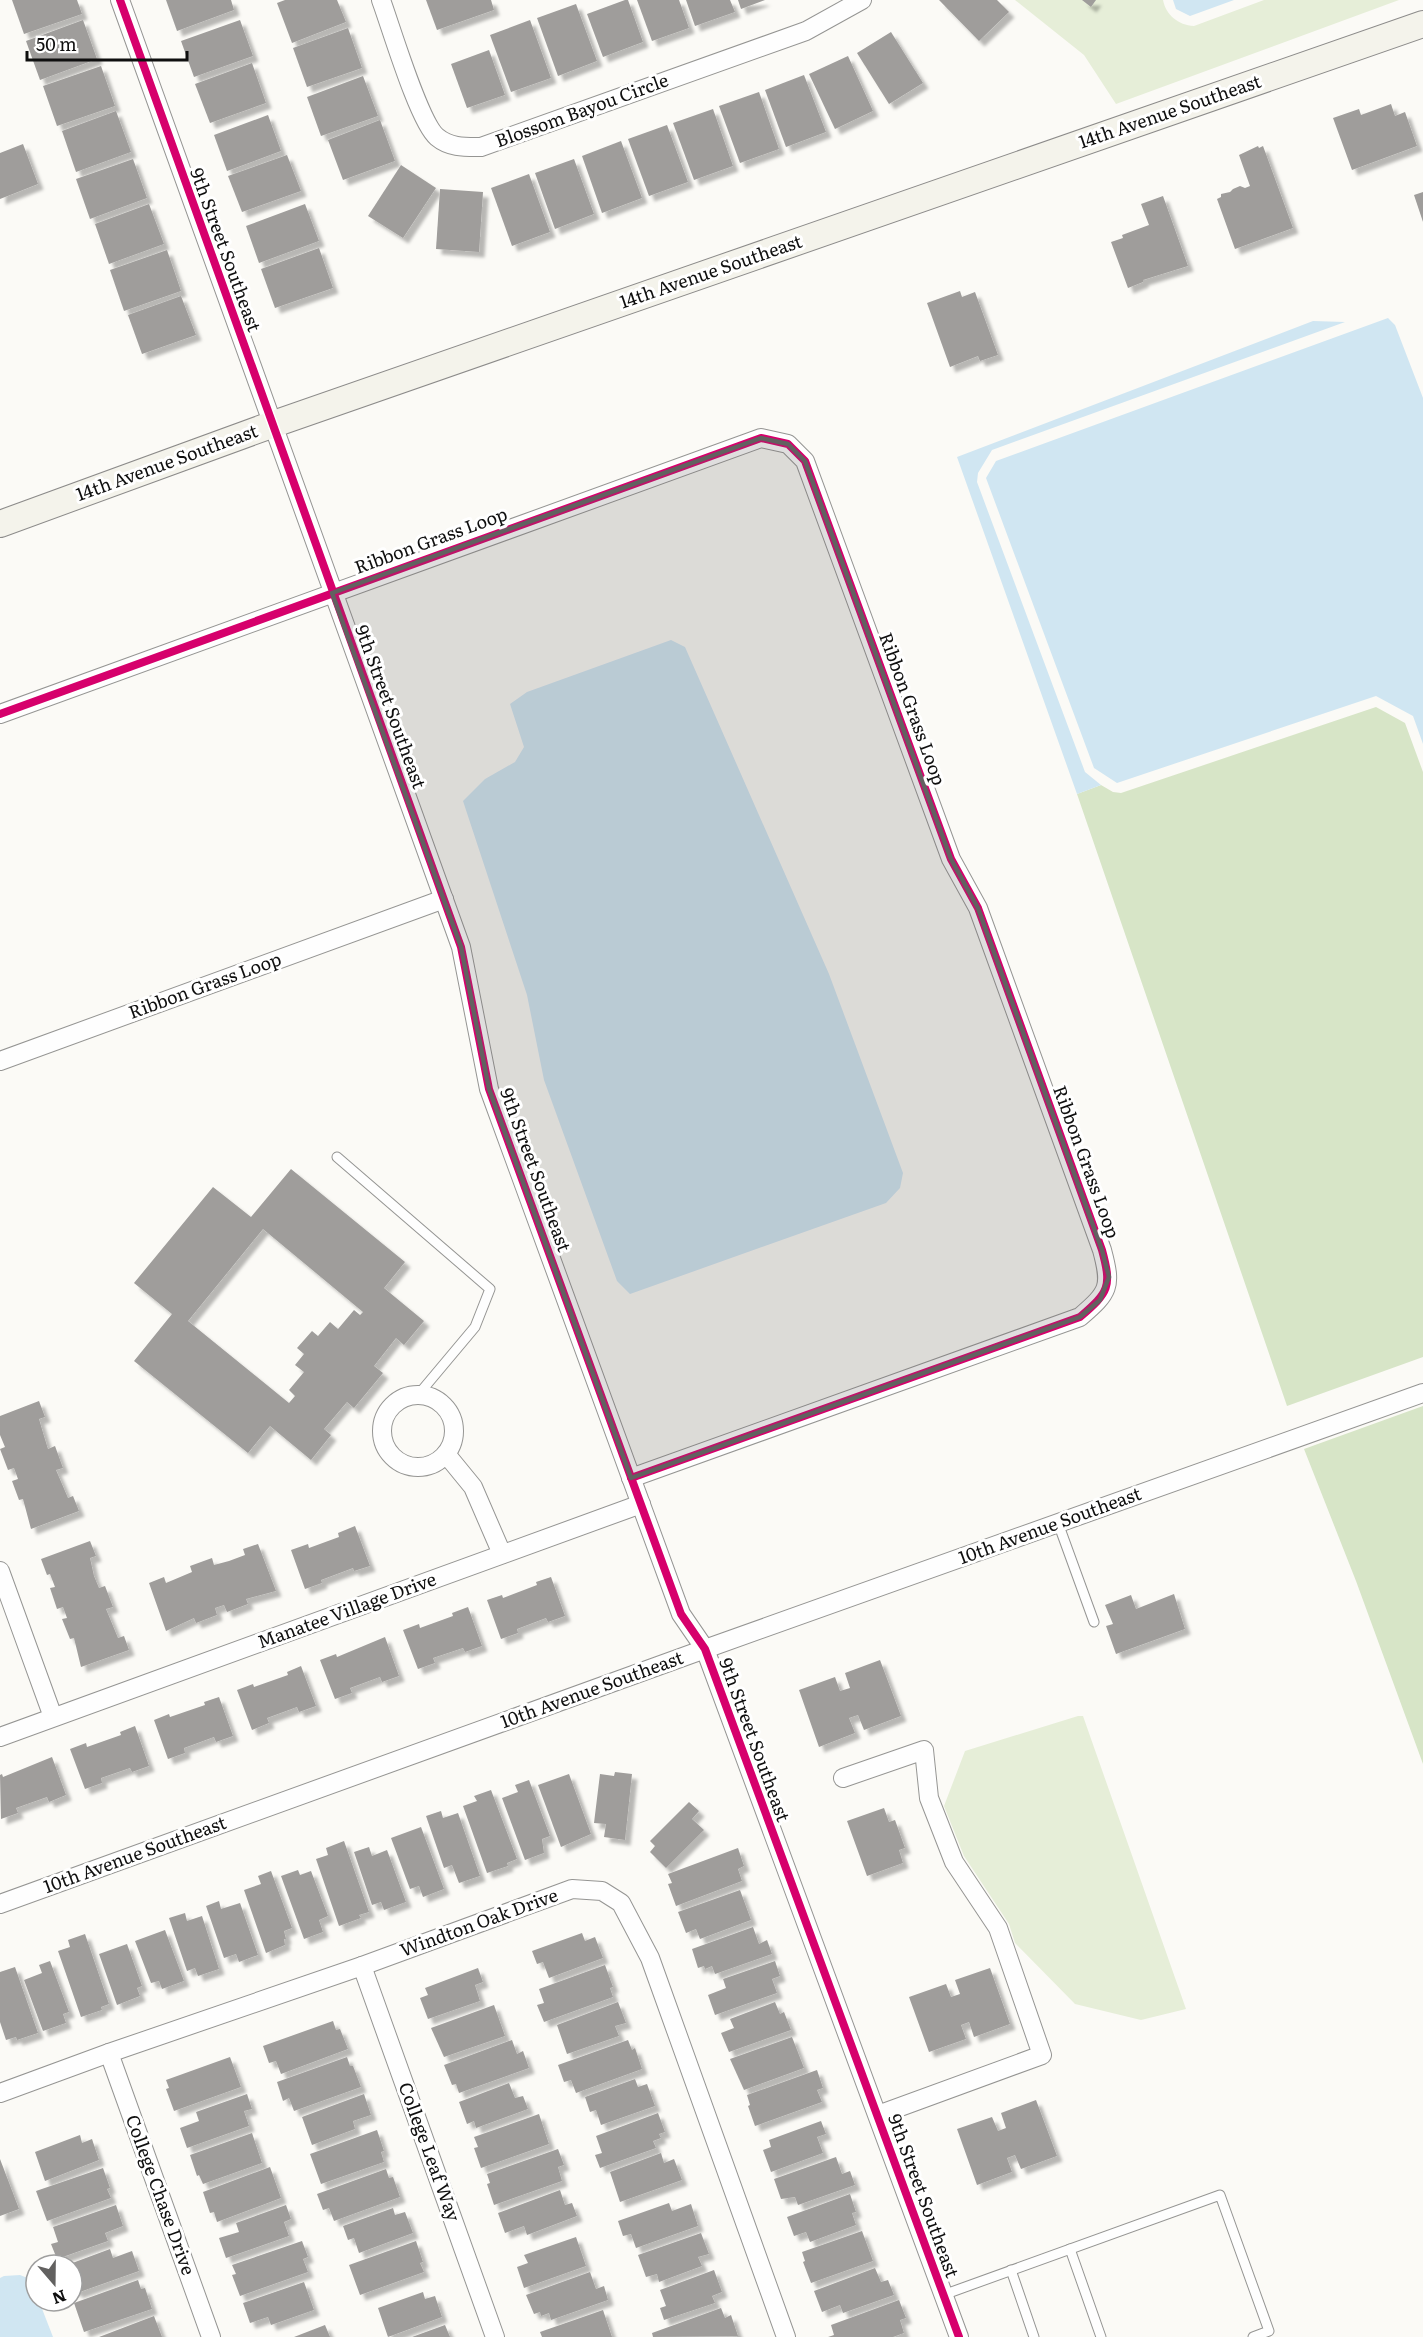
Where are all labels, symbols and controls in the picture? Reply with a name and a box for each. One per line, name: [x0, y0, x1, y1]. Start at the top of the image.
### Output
scale bar: [27, 24, 188, 62]
text: 50 m: [36, 30, 77, 57]
street label: Blossom Bayou Circle: [491, 66, 672, 154]
street label: 14th Avenue Southeast: [1075, 66, 1265, 155]
street label: 9th Street Southeast: [184, 164, 269, 336]
street label: 14th Avenue Southeast: [616, 226, 806, 315]
street label: 14th Avenue Southeast: [72, 416, 262, 507]
street label: Ribbon Grass Loop: [350, 499, 511, 580]
street label: 9th Street Southeast: [349, 621, 434, 793]
street label: Ribbon Grass Loop: [873, 628, 954, 789]
street label: Ribbon Grass Loop: [124, 944, 285, 1025]
street label: Ribbon Grass Loop: [1047, 1081, 1128, 1242]
street label: 9th Street Southeast: [494, 1084, 579, 1256]
street label: 10th Avenue Southeast: [954, 1479, 1145, 1570]
street label: Manatee Village Drive: [253, 1565, 440, 1655]
street label: 10th Avenue Southeast: [496, 1643, 687, 1734]
street label: 9th Street Southeast: [713, 1654, 798, 1826]
street label: 10th Avenue Southeast: [39, 1808, 230, 1899]
street label: Windton Oak Drive: [396, 1880, 561, 1963]
street label: College Leaf Way: [393, 2078, 468, 2225]
street label: 9th Street Southeast: [882, 2110, 967, 2282]
street label: College Chase Drive: [120, 2111, 203, 2278]
north arrow: [24, 2253, 84, 2313]
text: N: [49, 2284, 70, 2312]

